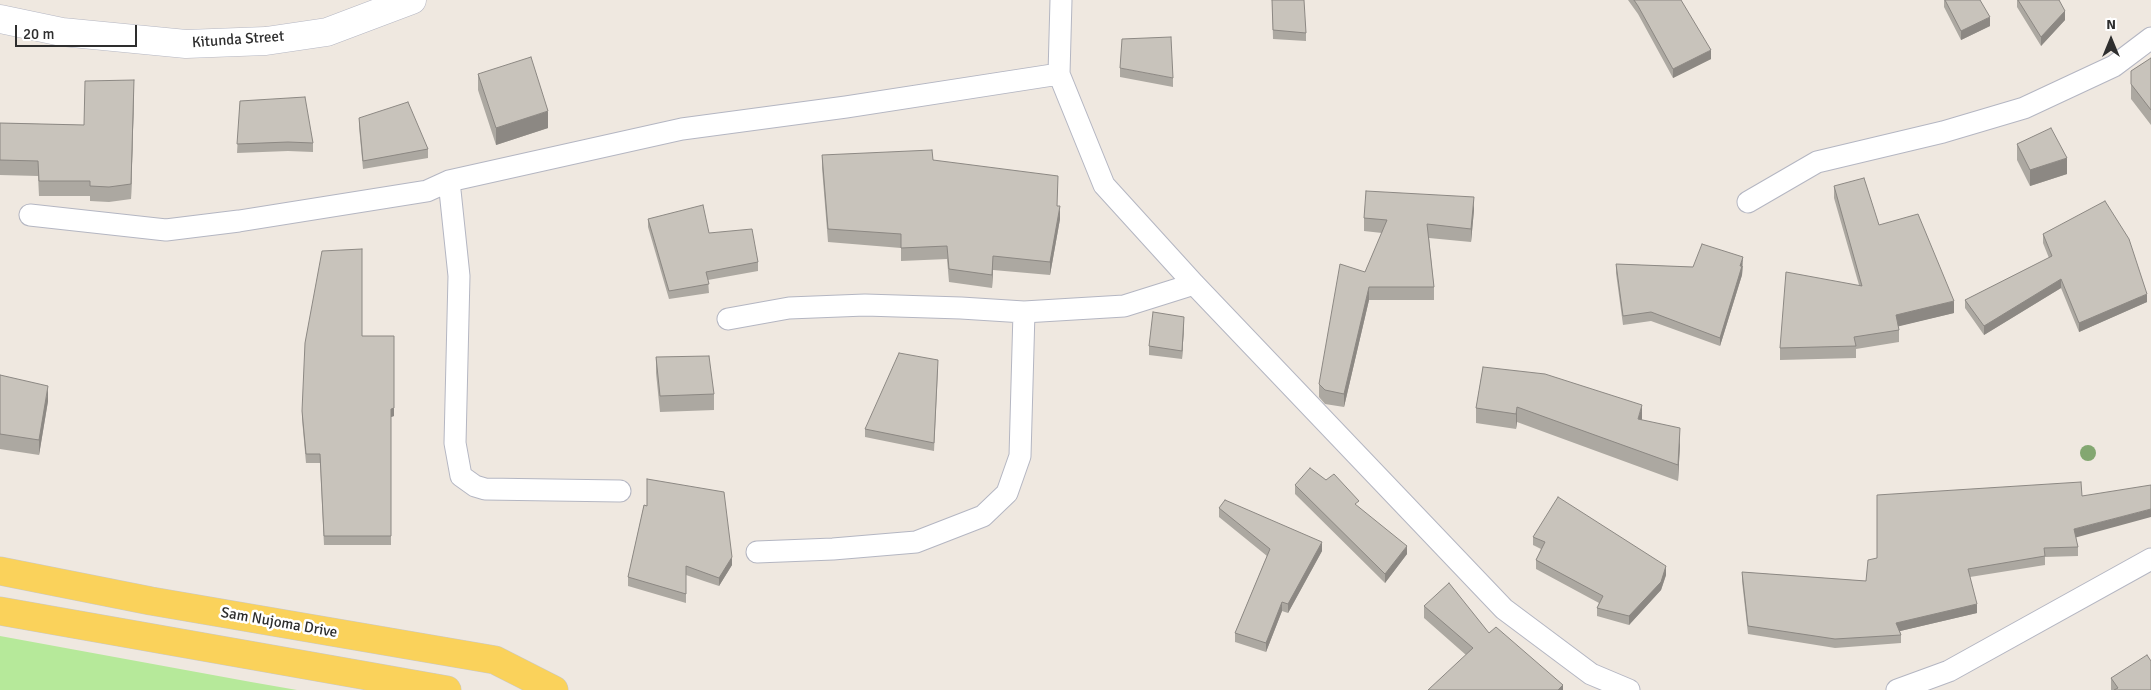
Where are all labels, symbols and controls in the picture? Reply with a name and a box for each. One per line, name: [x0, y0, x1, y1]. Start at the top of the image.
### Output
scale bar: [18, 15, 140, 47]
north arrow: [2086, 15, 2136, 65]
text: N: [2106, 16, 2116, 33]
text: 20 m: [23, 25, 54, 43]
street label: Kitunda Street: [191, 28, 285, 52]
street label: Sam Nujoma Drive: [219, 604, 339, 642]

